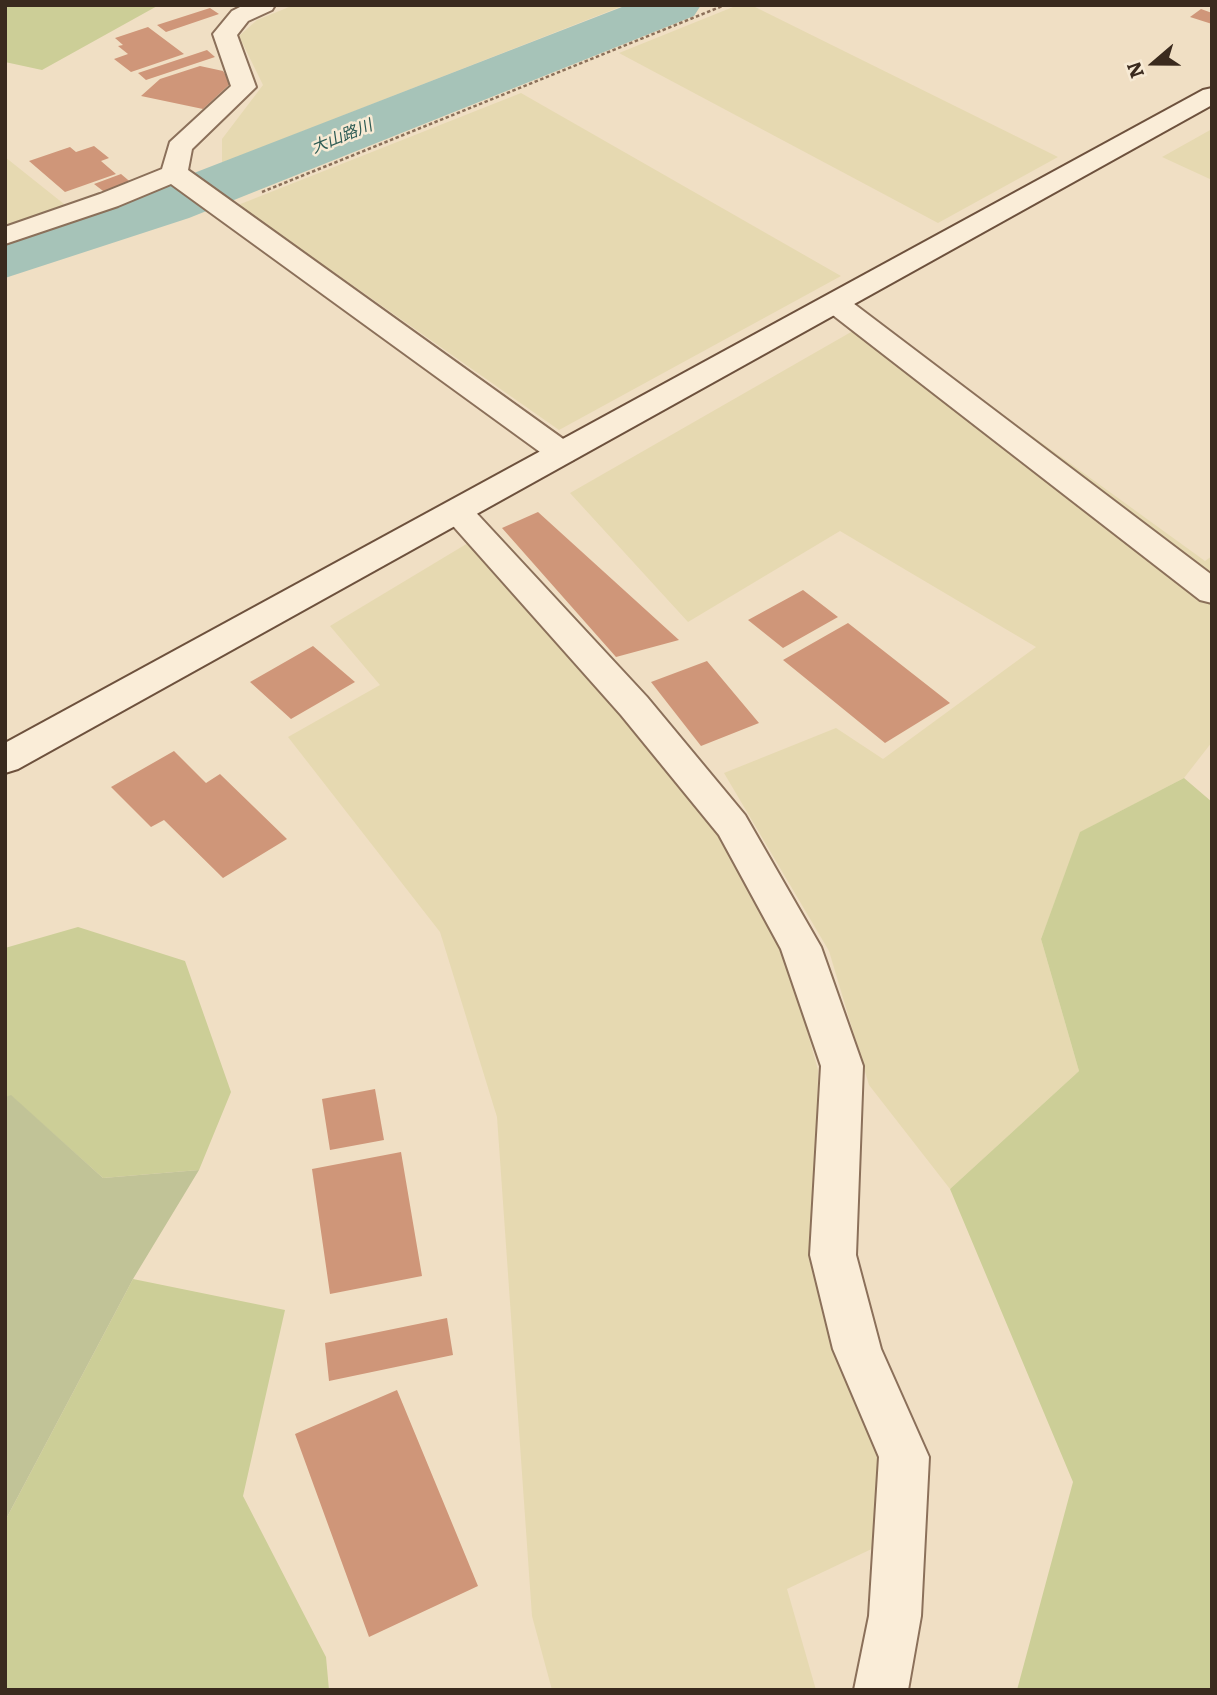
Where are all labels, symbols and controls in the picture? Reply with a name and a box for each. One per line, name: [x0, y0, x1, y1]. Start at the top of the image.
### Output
north arrow: [1119, 28, 1189, 98]
text: N: [1118, 58, 1150, 82]
water label: 大山路川: [309, 116, 375, 158]

